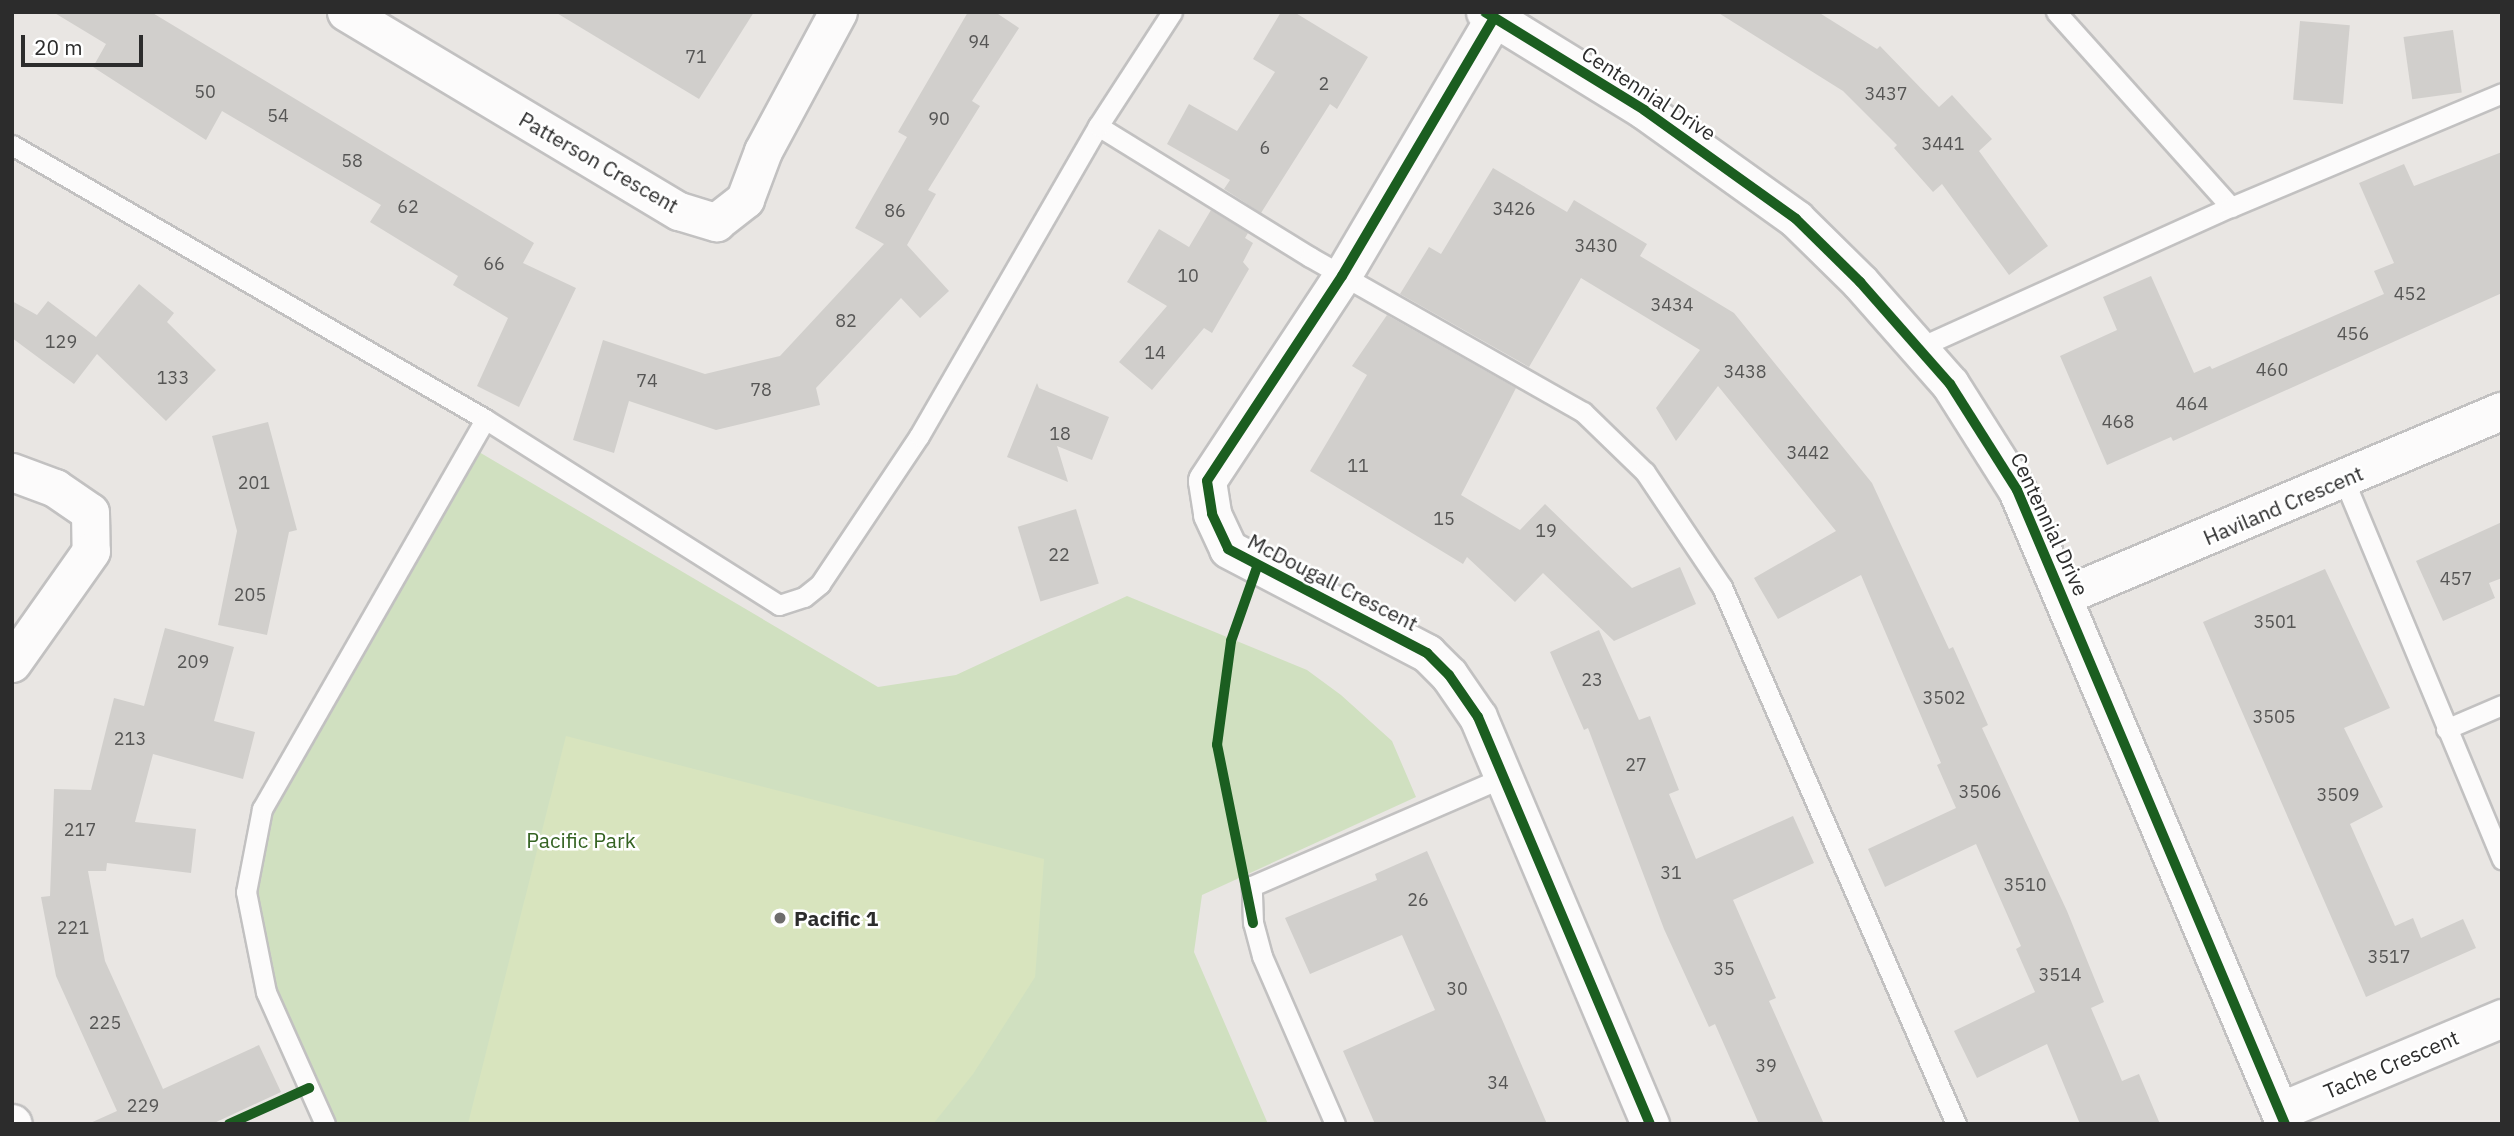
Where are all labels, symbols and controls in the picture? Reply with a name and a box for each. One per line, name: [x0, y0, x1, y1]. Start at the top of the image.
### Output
scale bar: [24, 21, 147, 65]
house number: 94: [968, 31, 990, 53]
text: 20 m: [34, 33, 83, 61]
street label: Centennial Drive: [1577, 40, 1721, 146]
house number: 71: [685, 46, 707, 68]
house number: 2: [1319, 73, 1329, 95]
house number: 50: [194, 81, 216, 103]
house number: 3437: [1864, 83, 1908, 105]
house number: 54: [267, 105, 289, 127]
street label: Patterson Crescent: [515, 106, 683, 218]
house number: 90: [928, 108, 950, 130]
house number: 3441: [1921, 133, 1965, 155]
house number: 6: [1260, 137, 1270, 159]
house number: 58: [341, 150, 363, 172]
house number: 62: [397, 196, 419, 218]
house number: 3426: [1492, 198, 1536, 220]
house number: 86: [884, 200, 906, 222]
house number: 3430: [1574, 235, 1618, 257]
house number: 66: [483, 253, 505, 275]
house number: 10: [1177, 265, 1199, 287]
house number: 452: [2394, 283, 2426, 305]
house number: 3434: [1650, 294, 1694, 316]
house number: 82: [835, 310, 857, 332]
house number: 456: [2337, 323, 2369, 345]
house number: 129: [45, 331, 77, 353]
house number: 14: [1144, 342, 1166, 364]
house number: 460: [2256, 359, 2288, 381]
house number: 3438: [1723, 361, 1767, 383]
house number: 133: [157, 367, 189, 389]
house number: 74: [636, 370, 658, 392]
house number: 78: [750, 379, 772, 401]
house number: 464: [2176, 393, 2208, 415]
house number: 468: [2102, 411, 2134, 433]
house number: 18: [1049, 423, 1071, 445]
house number: 3442: [1786, 442, 1830, 464]
street label: Centennial Drive: [2006, 448, 2094, 600]
house number: 11: [1347, 455, 1369, 477]
street label: Haviland Crescent: [2199, 460, 2367, 550]
house number: 201: [238, 472, 270, 494]
house number: 15: [1433, 508, 1455, 530]
house number: 19: [1535, 520, 1557, 542]
street label: McDougall Crescent: [1244, 528, 1422, 636]
house number: 22: [1048, 544, 1070, 566]
house number: 457: [2440, 568, 2472, 590]
house number: 205: [234, 584, 266, 606]
house number: 3501: [2253, 611, 2297, 633]
house number: 209: [177, 651, 209, 673]
house number: 23: [1581, 669, 1603, 691]
house number: 3502: [1922, 687, 1966, 709]
house number: 3505: [2252, 706, 2296, 728]
house number: 213: [114, 728, 146, 750]
house number: 27: [1625, 754, 1647, 776]
house number: 3506: [1958, 781, 2002, 803]
house number: 3509: [2316, 784, 2360, 806]
house number: 217: [64, 819, 96, 841]
park label: Pacific Park: [526, 827, 636, 853]
house number: 31: [1660, 862, 1682, 884]
house number: 3510: [2003, 874, 2047, 896]
house number: 26: [1407, 889, 1429, 911]
place label: Pacific 1: [794, 905, 878, 931]
marker: Pacific 1: [772, 910, 788, 926]
house number: 221: [57, 917, 89, 939]
house number: 3517: [2367, 946, 2411, 968]
house number: 35: [1713, 958, 1735, 980]
house number: 3514: [2038, 964, 2082, 986]
house number: 30: [1446, 978, 1468, 1000]
house number: 225: [89, 1012, 121, 1034]
street label: Tache Crescent: [2320, 1024, 2462, 1104]
house number: 39: [1755, 1055, 1777, 1077]
house number: 34: [1487, 1072, 1509, 1094]
house number: 229: [127, 1095, 159, 1117]

